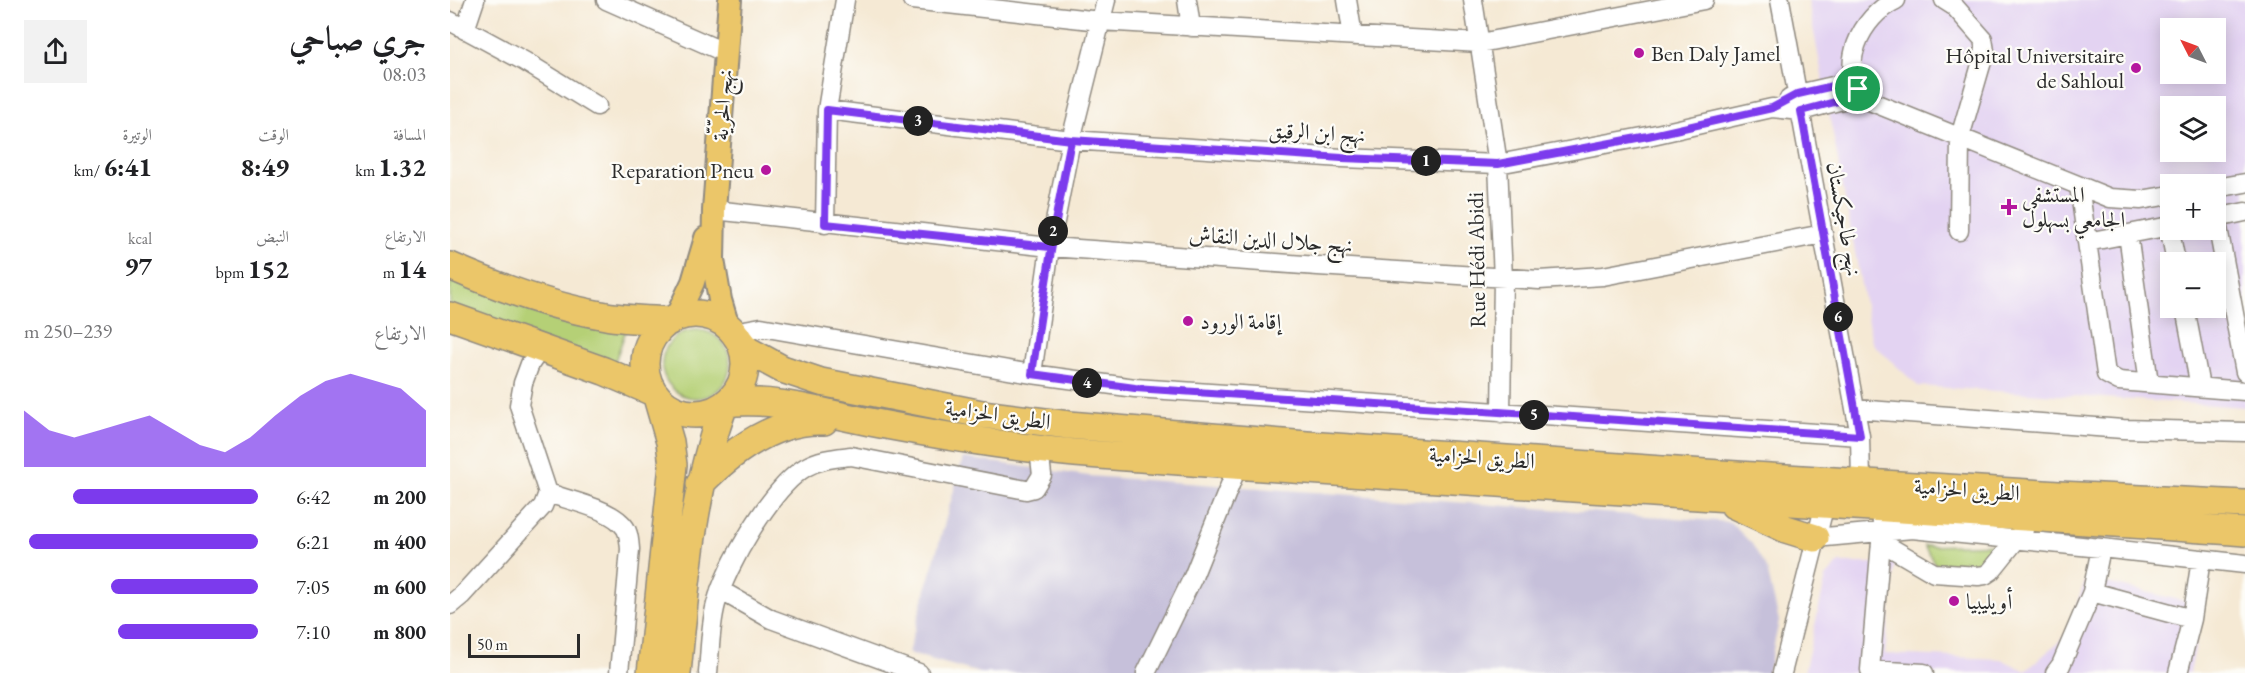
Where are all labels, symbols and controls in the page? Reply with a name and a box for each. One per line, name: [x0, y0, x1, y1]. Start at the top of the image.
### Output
text: جري صباحي: [289, 17, 426, 60]
north arrow: [2160, 18, 2226, 84]
map controls: [2160, 18, 2226, 318]
button: share: [24, 20, 87, 83]
place label: Ben Daly Jamel: [1651, 39, 1780, 68]
place label: Hôpital Universitaire de Sahloul: [1945, 41, 2124, 95]
marker: Ben Daly Jamel: [1632, 46, 1646, 60]
text: 08:03: [383, 61, 426, 87]
marker: Hôpital Universitaire de Sahloul: [2129, 61, 2143, 75]
pin: [1832, 63, 1883, 114]
street label: نهج الحرّيّة: [705, 68, 744, 142]
icon: arrive: [1841, 72, 1874, 105]
button: layers: [2160, 96, 2226, 162]
pin: 3: [903, 106, 933, 136]
text: 3: [914, 110, 922, 131]
street label: نهج ابن الرقيق: [1268, 115, 1366, 155]
text: الوتيرة: [122, 124, 152, 145]
text: الوقت: [258, 124, 289, 145]
text: المسافة: [393, 124, 426, 145]
pin: 1: [1411, 146, 1441, 176]
text: 6:41: [103, 150, 152, 184]
text: 8:49: [240, 150, 289, 184]
text: 1.32: [378, 150, 426, 184]
text: 1: [1422, 150, 1430, 171]
place label: Reparation Pneu: [611, 156, 754, 185]
text: /km: [74, 160, 103, 181]
text: km: [355, 160, 378, 181]
street label: نهج طاجيكستان: [1815, 160, 1869, 280]
marker: Reparation Pneu: [759, 163, 773, 177]
button: +: [2160, 174, 2226, 240]
place label: المستشفى الجامعي بسهلول: [2022, 180, 2125, 240]
street label: Rue Hédi Abidi: [1461, 192, 1492, 328]
marker: المستشفى الجامعي بسهلول: [2000, 198, 2018, 216]
pin: 2: [1038, 216, 1068, 246]
street label: نهج جلال الدين النقاش: [1188, 219, 1354, 265]
text: 2: [1049, 220, 1057, 241]
text: النبض: [256, 226, 289, 247]
text: الارتفاع: [384, 226, 426, 247]
text: kcal: [128, 228, 152, 249]
text: 97: [124, 249, 152, 283]
text: 152: [248, 252, 289, 286]
text: 14: [398, 252, 426, 286]
button: −: [2160, 252, 2226, 318]
text: bpm: [216, 262, 248, 283]
text: m: [383, 262, 398, 283]
pin: 6: [1823, 302, 1853, 332]
text: 6: [1834, 306, 1842, 327]
place label: إقامة الورود: [1200, 307, 1283, 336]
marker: إقامة الورود: [1181, 314, 1195, 328]
text: 239–250 m: [24, 318, 112, 344]
text: الارتفاع: [374, 320, 426, 346]
pin: 4: [1072, 368, 1102, 398]
text: 4: [1083, 372, 1091, 393]
street label: الطريق الحزامية: [943, 393, 1053, 436]
pin: 5: [1519, 400, 1549, 430]
text: 5: [1530, 404, 1538, 425]
street label: الطريق الحزامية: [1428, 439, 1536, 476]
street label: الطريق الحزامية: [1913, 471, 2021, 508]
text: 6:42: [296, 484, 330, 510]
text: 200 m: [373, 484, 426, 510]
text: 6:21: [296, 529, 330, 555]
text: 400 m: [373, 529, 426, 555]
text: 7:05: [296, 574, 330, 600]
text: 600 m: [373, 574, 426, 600]
place label: أويليبيا: [1966, 586, 2013, 616]
marker: أويليبيا: [1947, 594, 1961, 608]
text: 7:10: [296, 619, 330, 645]
text: 800 m: [373, 619, 426, 645]
scale bar: [468, 631, 580, 658]
text: 50 m: [477, 634, 508, 655]

